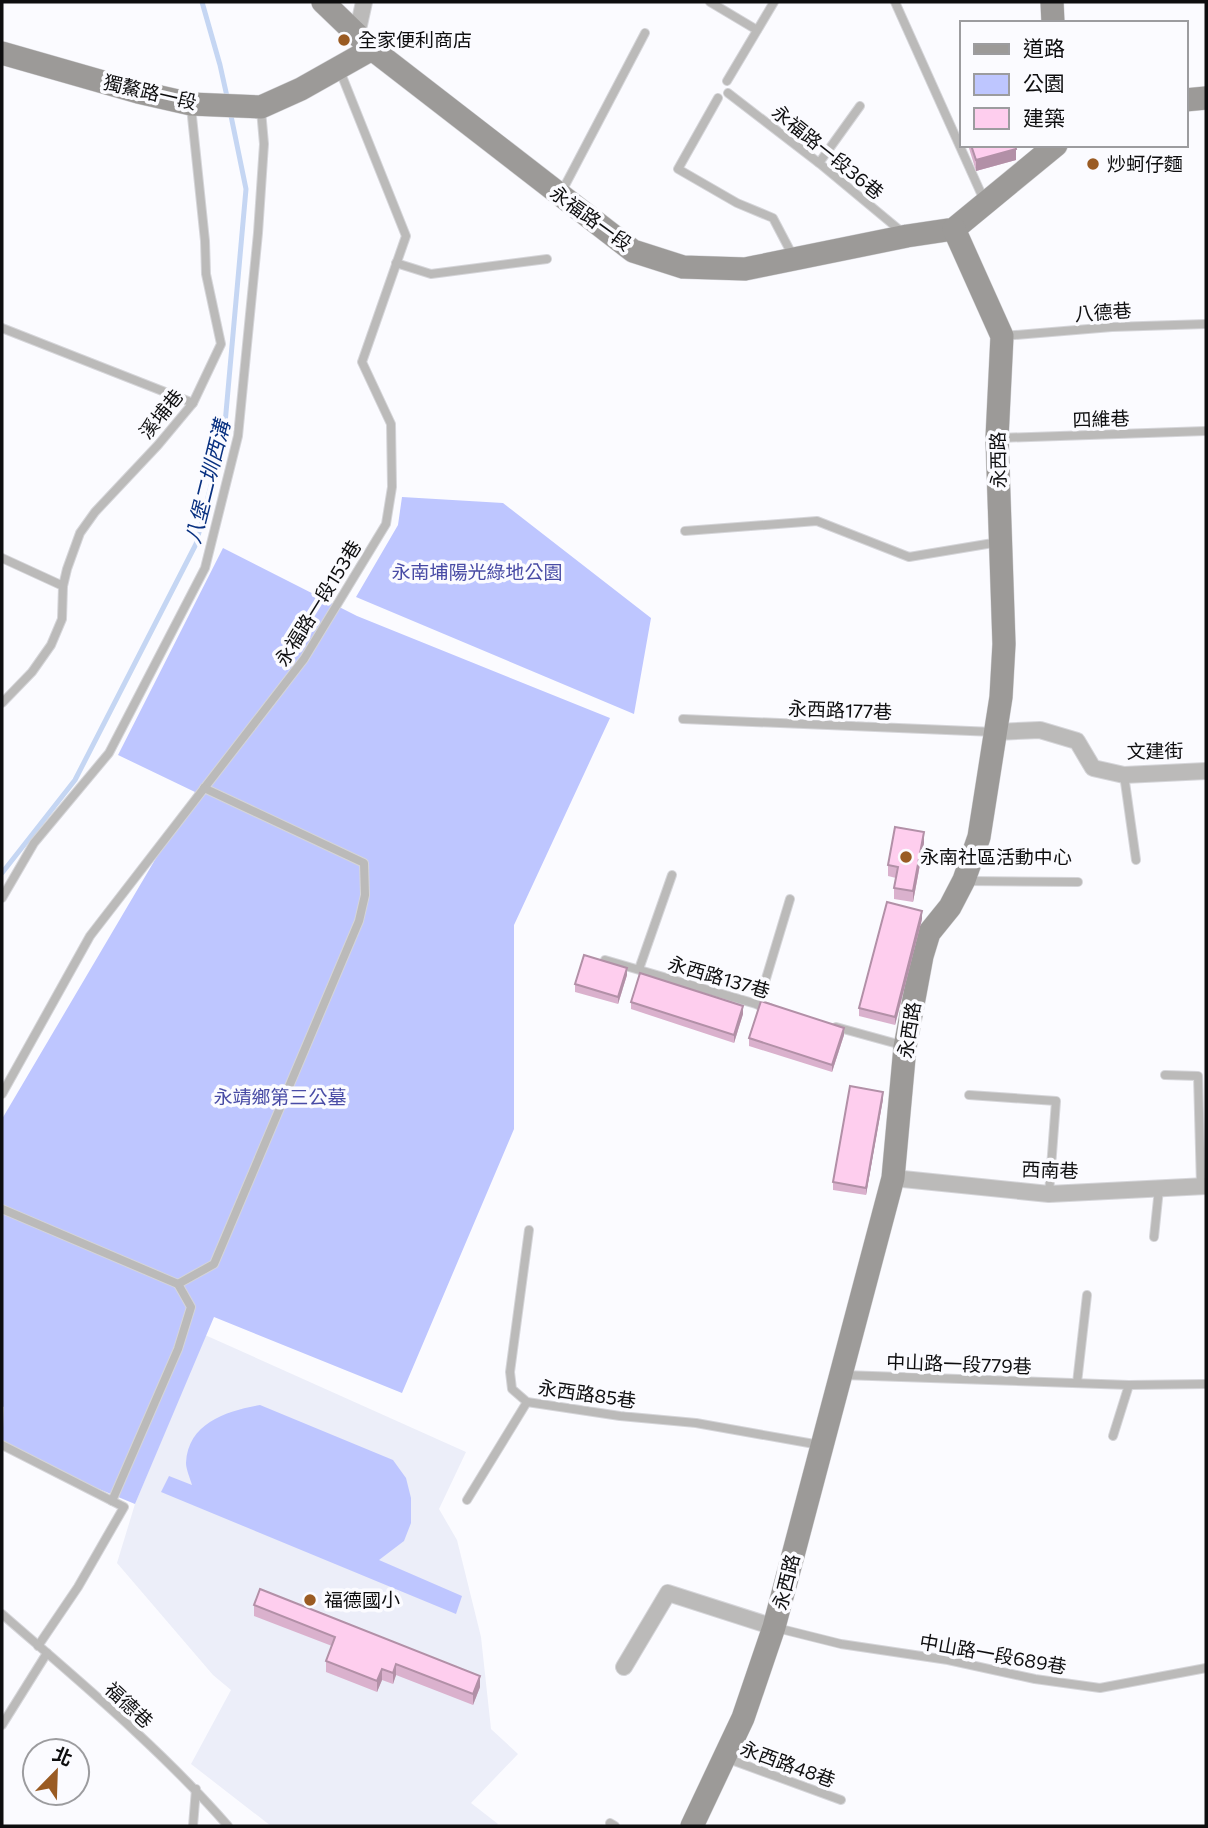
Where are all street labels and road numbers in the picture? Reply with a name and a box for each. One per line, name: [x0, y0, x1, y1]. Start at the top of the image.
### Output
street label: 獨鰲路一段: [101, 70, 199, 113]
street label: 永福路一段36巷: [768, 100, 889, 203]
street label: 永福路一段: [546, 180, 636, 255]
street label: 八德巷: [1074, 298, 1132, 325]
street label: 溪埔巷: [134, 384, 187, 443]
street label: 四維巷: [1072, 406, 1130, 431]
street label: 永西路: [986, 431, 1009, 489]
street label: 永福路一段153巷: [270, 536, 365, 670]
street label: 永西路177巷: [788, 696, 892, 723]
street label: 文建街: [1126, 739, 1184, 762]
street label: 永西路137巷: [666, 951, 773, 1002]
street label: 永西路: [893, 1000, 924, 1060]
street label: 西南巷: [1021, 1157, 1079, 1182]
street label: 中山路一段779巷: [886, 1349, 1032, 1378]
street label: 永西路85巷: [537, 1375, 637, 1412]
street label: 永西路: [767, 1551, 804, 1612]
street label: 中山路一段689巷: [918, 1629, 1068, 1678]
street label: 福德巷: [101, 1677, 158, 1732]
street label: 永西路48巷: [738, 1736, 839, 1791]

